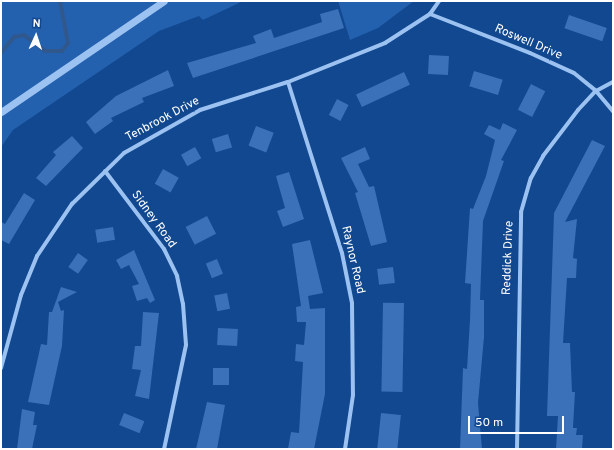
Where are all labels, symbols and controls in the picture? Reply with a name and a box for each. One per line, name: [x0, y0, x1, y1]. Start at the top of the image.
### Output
north arrow: [16, 16, 56, 56]
text: N: [32, 17, 41, 31]
street label: Roswell Drive: [492, 22, 564, 64]
street label: Tenbrook Drive: [124, 95, 202, 145]
street label: Sidney Road: [127, 189, 179, 251]
street label: Reddick Drive: [501, 221, 517, 295]
street label: Raynor Road: [337, 225, 367, 295]
scale bar: [470, 408, 566, 434]
text: 50 m: [475, 415, 503, 431]

